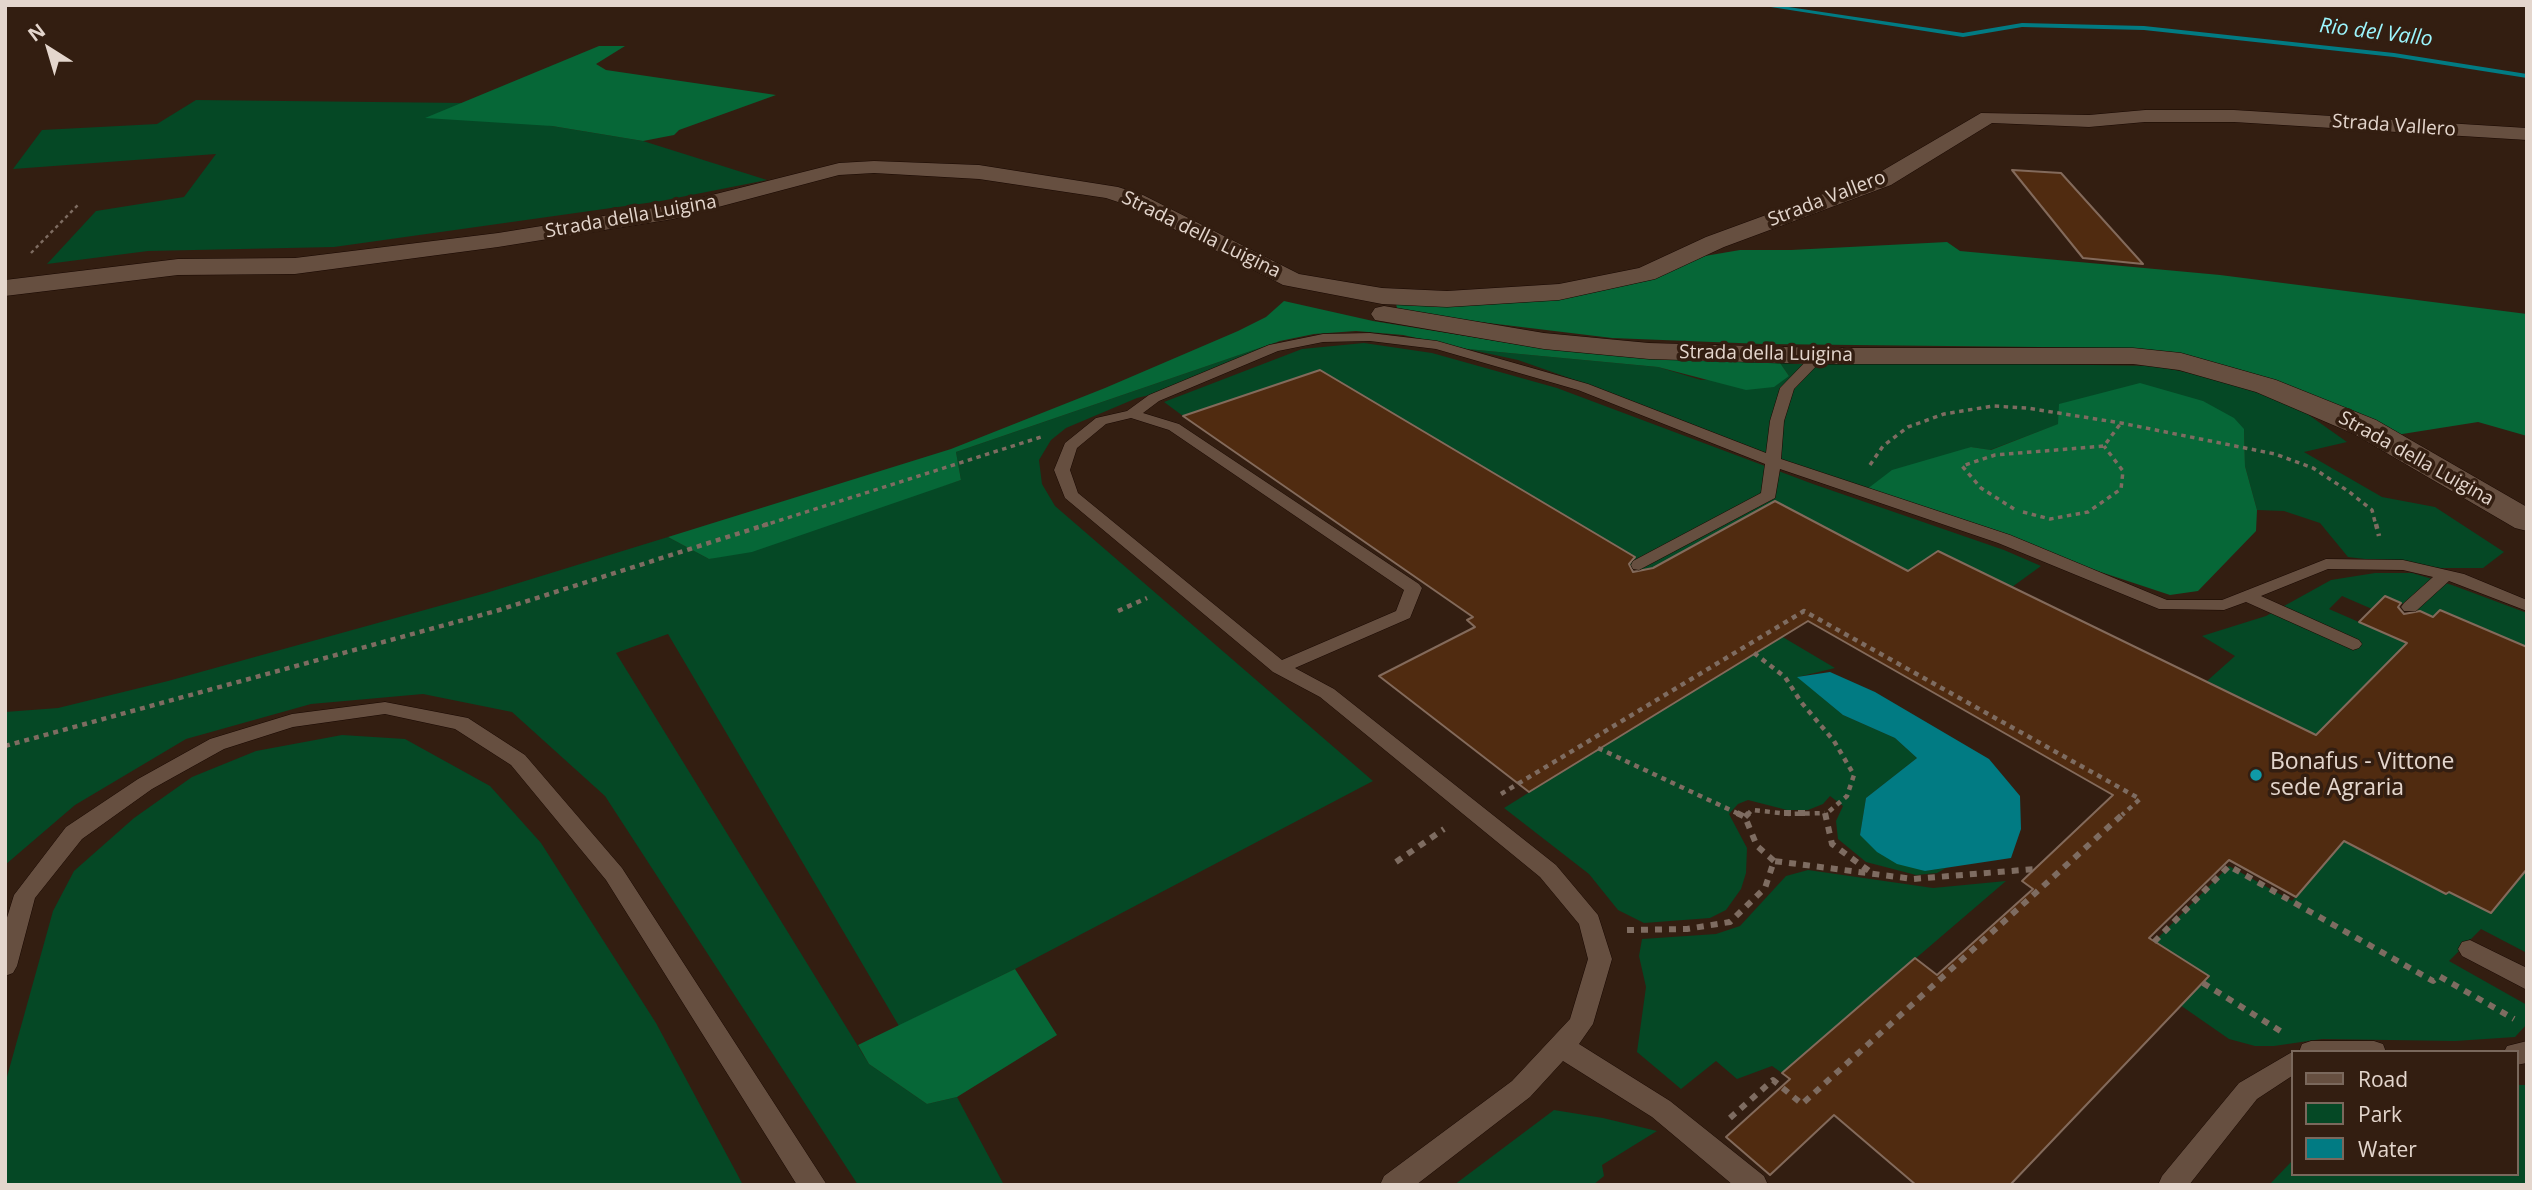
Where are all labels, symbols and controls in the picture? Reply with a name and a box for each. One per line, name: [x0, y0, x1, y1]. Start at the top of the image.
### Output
north arrow: [14, 14, 84, 84]
water label: Rio del Vallo: [2318, 14, 2434, 52]
text: N: [22, 17, 50, 47]
street label: Strada Vallero: [2331, 110, 2457, 142]
street label: Strada Vallero: [1765, 166, 1889, 232]
street label: Strada della Luigina: [1118, 187, 1284, 283]
street label: Strada della Luigina: [543, 191, 719, 243]
street label: Strada della Luigina: [1679, 341, 1853, 367]
street label: Strada della Luigina: [2335, 407, 2497, 511]
place label: Bonafus - Vittone sede Agraria: [2270, 748, 2455, 802]
marker: Bonafus - Vittone sede Agraria: [2248, 767, 2264, 783]
legend: [2290, 1050, 2518, 1176]
text: Road: [2358, 1065, 2408, 1093]
text: Park: [2358, 1100, 2402, 1128]
text: Water: [2358, 1135, 2417, 1163]

